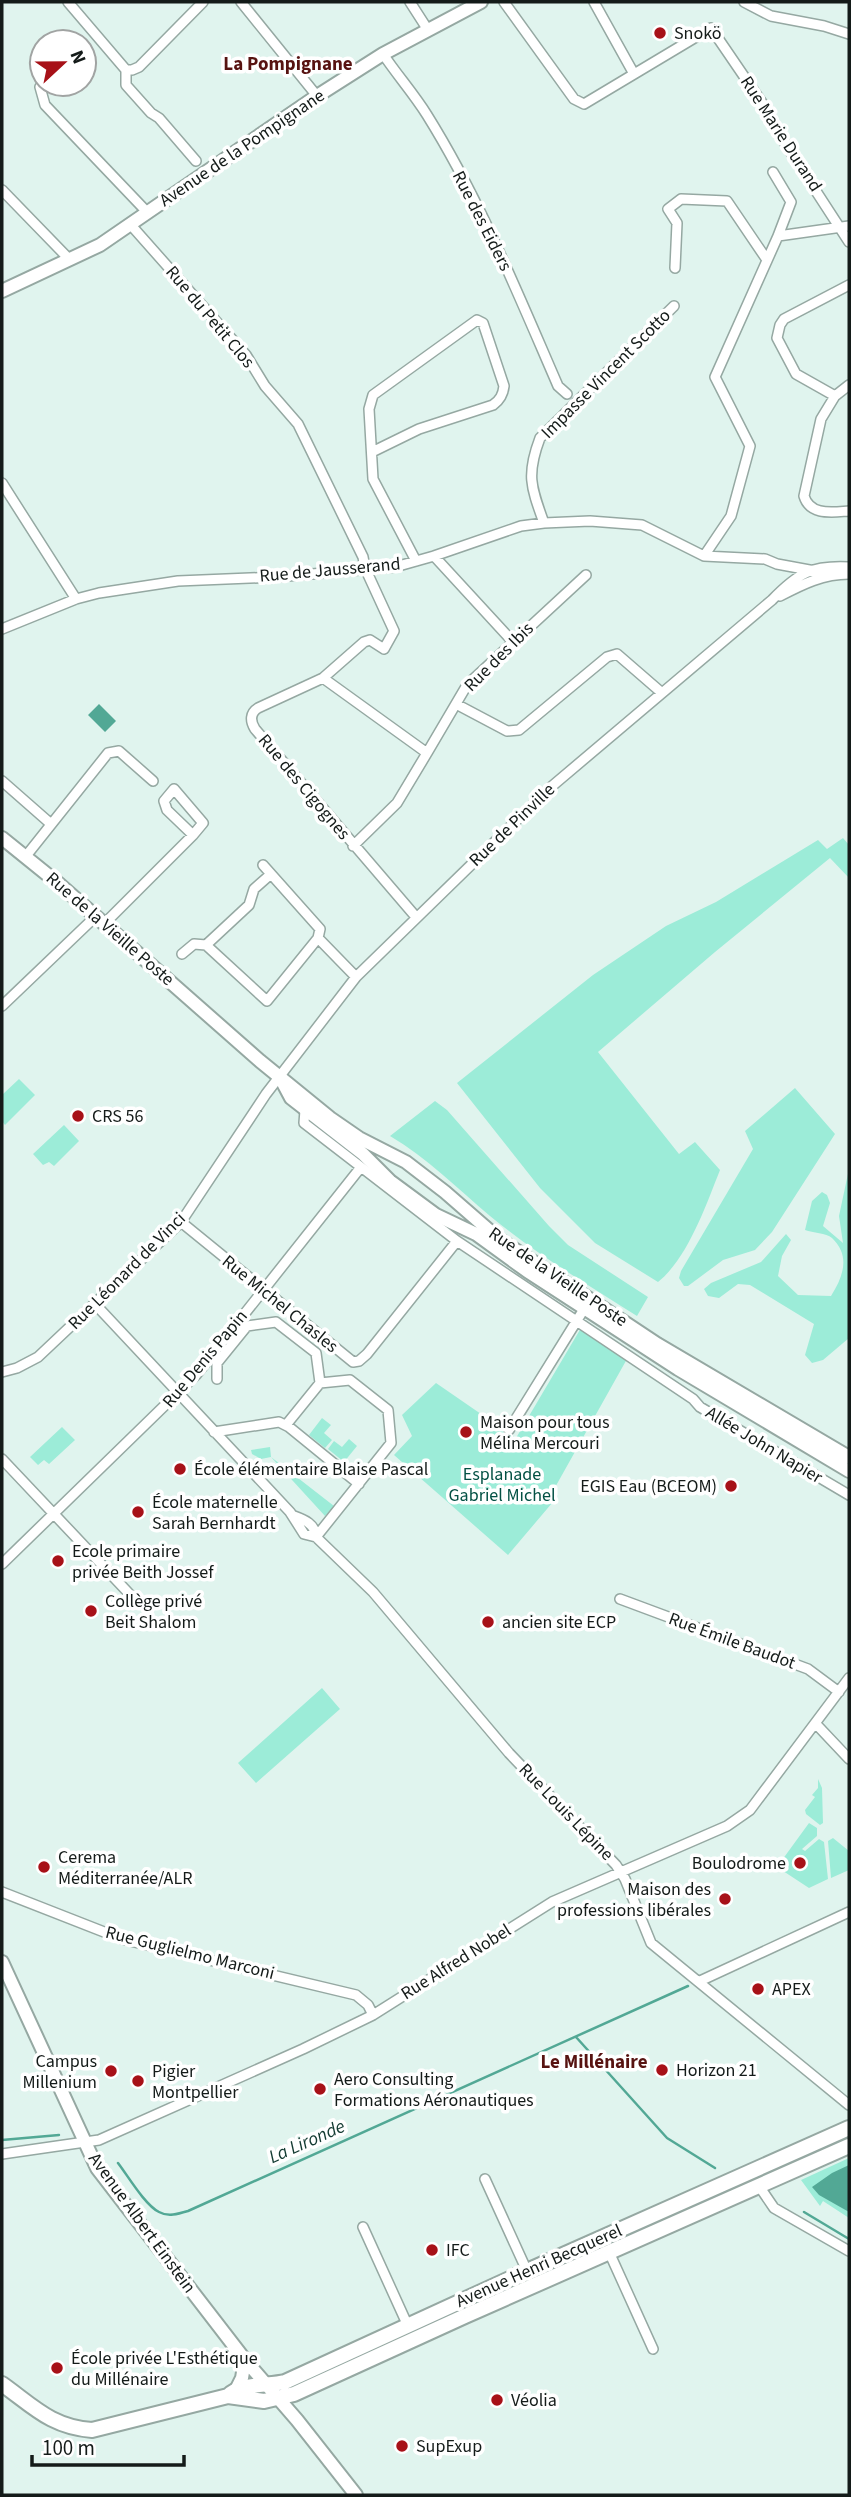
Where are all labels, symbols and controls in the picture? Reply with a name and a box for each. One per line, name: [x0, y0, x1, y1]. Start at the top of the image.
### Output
place label: Snokö: [674, 21, 722, 46]
marker: Snokö: [652, 25, 668, 41]
north arrow: [28, 28, 98, 98]
text: N: [62, 46, 92, 68]
district label: La Pompignane: [223, 51, 353, 78]
street label: Rue Marie Durand: [734, 71, 828, 197]
street label: Avenue de la Pompignane: [154, 83, 330, 213]
street label: Rue des Eiders: [446, 167, 518, 275]
street label: Rue du Petit Clos: [160, 260, 260, 374]
street label: Impasse Vincent Scotto: [536, 304, 676, 444]
street label: Rue de Jausserand: [259, 551, 401, 589]
street label: Rue des Ibis: [459, 617, 539, 697]
street label: Rue des Cigognes: [252, 729, 356, 845]
street label: Rue de Pinville: [464, 778, 560, 872]
street label: Rue de la Vieille Poste: [40, 866, 180, 992]
place label: CRS 56: [92, 1104, 143, 1129]
marker: CRS 56: [70, 1108, 86, 1124]
street label: Rue Léonard de Vinci: [63, 1207, 191, 1335]
street label: Rue de la Vieille Poste: [484, 1221, 632, 1333]
street label: Rue Michel Chasles: [217, 1249, 343, 1359]
street label: Rue Denis Papin: [157, 1305, 253, 1413]
street label: Allée John Napier: [701, 1400, 828, 1490]
place label: Maison pour tous Mélina Mercouri: [480, 1410, 610, 1456]
marker: Maison pour tous Mélina Mercouri: [458, 1424, 474, 1440]
place label: École élémentaire Blaise Pascal: [194, 1457, 428, 1482]
marker: École élémentaire Blaise Pascal: [172, 1461, 188, 1477]
park label: Esplanade Gabriel Michel: [449, 1462, 555, 1508]
place label: EGIS Eau (BCEOM): [580, 1474, 717, 1499]
marker: EGIS Eau (BCEOM): [723, 1478, 739, 1494]
place label: École maternelle Sarah Bernhardt: [152, 1490, 278, 1536]
marker: École maternelle Sarah Bernhardt: [130, 1504, 146, 1520]
place label: Ecole primaire privée Beith Jossef: [72, 1539, 214, 1585]
marker: Ecole primaire privée Beith Jossef: [50, 1553, 66, 1569]
place label: Collège privé Beit Shalom: [105, 1589, 202, 1635]
marker: Collège privé Beit Shalom: [83, 1603, 99, 1619]
street label: Rue Émile Baudot: [665, 1606, 799, 1676]
place label: ancien site ECP: [502, 1610, 616, 1635]
marker: ancien site ECP: [480, 1614, 496, 1630]
street label: Rue Louis Lépine: [513, 1758, 619, 1866]
place label: Cerema Méditerranée/ALR: [58, 1845, 192, 1891]
place label: Boulodrome: [692, 1851, 786, 1876]
marker: Boulodrome: [792, 1855, 808, 1871]
marker: Cerema Méditerranée/ALR: [36, 1859, 52, 1875]
place label: Maison des professions libérales: [557, 1877, 711, 1923]
marker: Maison des professions libérales: [717, 1891, 733, 1907]
street label: Rue Alfred Nobel: [396, 1918, 516, 2006]
street label: Rue Guglielmo Marconi: [103, 1920, 277, 1986]
place label: APEX: [772, 1977, 811, 2002]
marker: APEX: [750, 1981, 766, 1997]
place label: Campus Millenium: [22, 2049, 97, 2095]
district label: Le Millénaire: [541, 2049, 648, 2076]
place label: Horizon 21: [676, 2058, 757, 2083]
place label: Pigier Montpellier: [152, 2059, 239, 2105]
marker: Horizon 21: [654, 2062, 670, 2078]
marker: Campus Millenium: [103, 2063, 119, 2079]
place label: Aero Consulting Formations Aéronautiques: [334, 2067, 534, 2113]
marker: Pigier Montpellier: [130, 2073, 146, 2089]
marker: Aero Consulting Formations Aéronautiques: [312, 2081, 328, 2097]
water label: La Lironde: [264, 2113, 350, 2171]
street label: Avenue Albert Einstein: [82, 2148, 202, 2298]
street label: Avenue Henri Becquerel: [452, 2218, 626, 2314]
place label: IFC: [446, 2238, 470, 2263]
marker: IFC: [424, 2242, 440, 2258]
place label: École privée L'Esthétique du Millénaire: [71, 2346, 258, 2392]
marker: École privée L'Esthétique du Millénaire: [49, 2360, 65, 2376]
place label: Véolia: [511, 2388, 557, 2413]
marker: Véolia: [489, 2392, 505, 2408]
scale bar: [32, 2424, 184, 2468]
text: 100 m: [42, 2433, 95, 2463]
place label: SupExup: [416, 2434, 482, 2459]
marker: SupExup: [394, 2438, 410, 2454]

